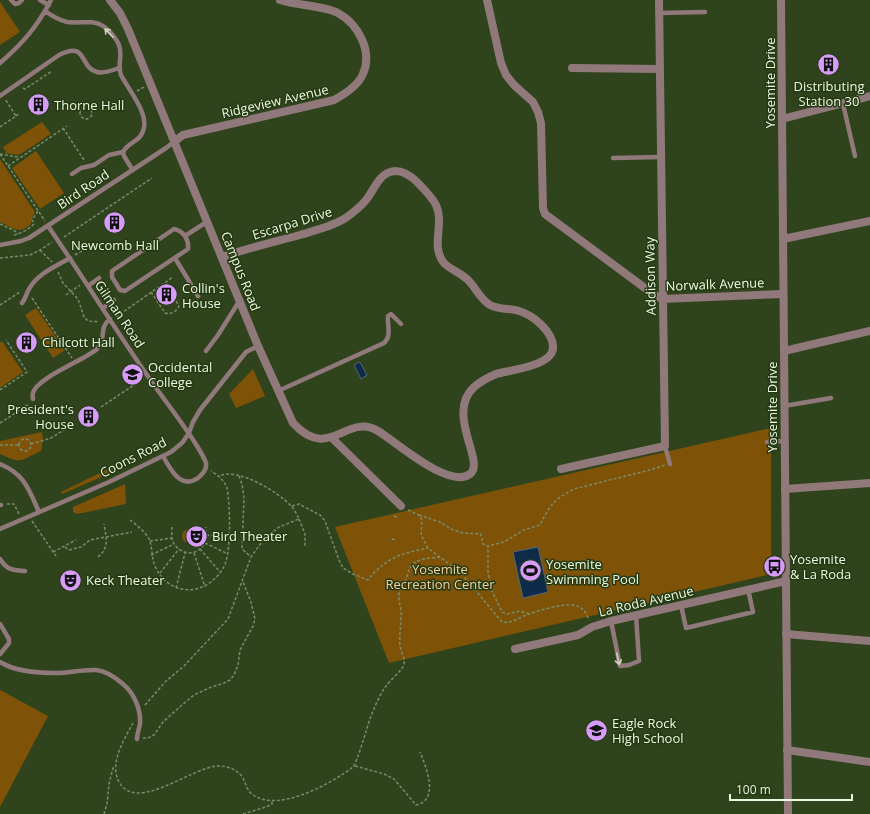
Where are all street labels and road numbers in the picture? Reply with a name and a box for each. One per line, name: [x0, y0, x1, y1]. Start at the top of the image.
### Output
street label: Yosemite Drive: [761, 37, 779, 129]
street label: Ridgeview Avenue: [220, 80, 330, 122]
street label: Bird Road: [53, 165, 113, 213]
street label: Escarpa Drive: [250, 202, 334, 244]
street label: Campus Road: [217, 229, 265, 313]
street label: Addison Way: [640, 236, 660, 315]
street label: Norwalk Avenue: [665, 273, 765, 295]
street label: Gilman Road: [91, 277, 149, 351]
street label: Yosemite Drive: [763, 361, 781, 453]
street label: Coons Road: [97, 433, 169, 481]
street label: La Roda Avenue: [597, 581, 695, 621]

